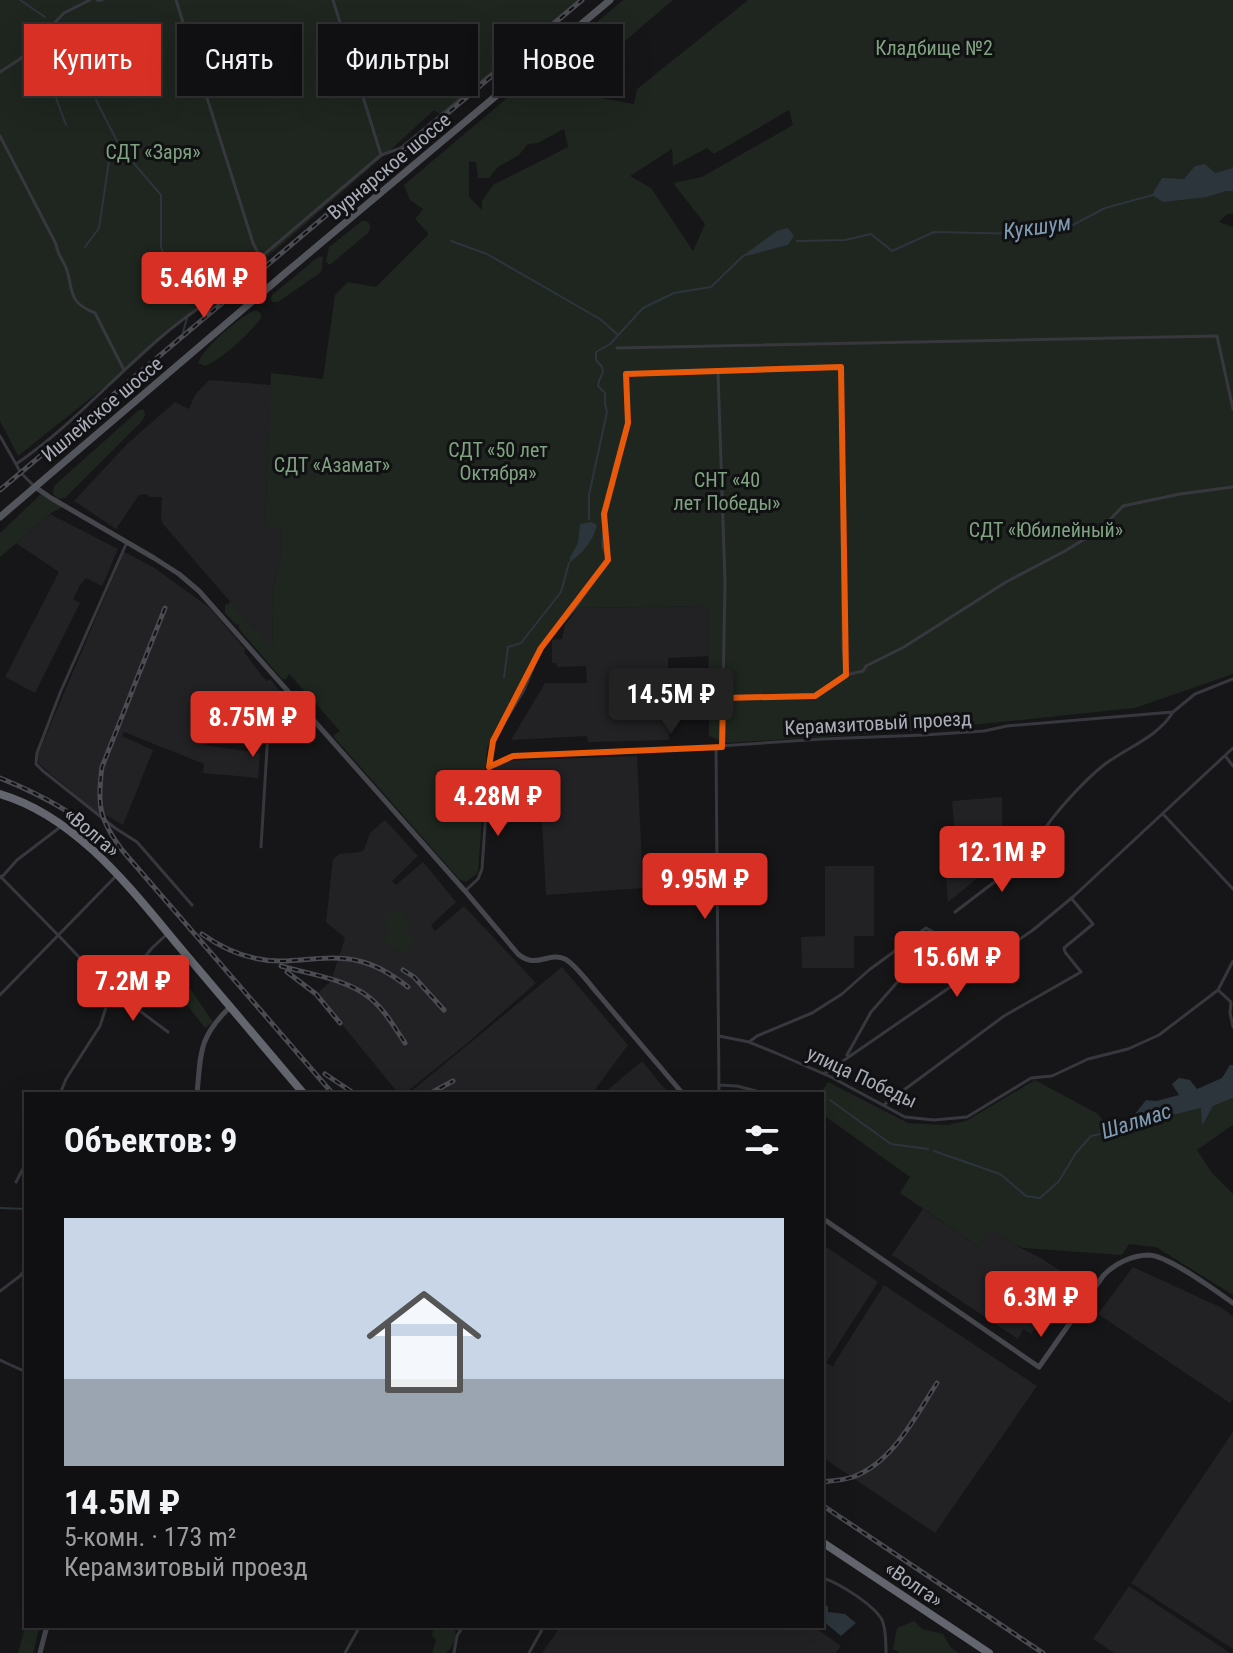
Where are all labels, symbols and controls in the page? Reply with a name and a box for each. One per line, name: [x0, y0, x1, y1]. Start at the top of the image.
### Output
chip: Купить: [24, 24, 161, 96]
chip: Снять: [177, 24, 302, 96]
chip: Фильтры: [318, 24, 478, 96]
chip: Новое: [494, 24, 623, 96]
park label: Кладбище №2: [875, 36, 993, 60]
street label: Вурнарское шоссе: [323, 108, 455, 224]
park label: СДТ «Заря»: [106, 140, 201, 164]
water label: Кукшум: [1001, 210, 1073, 244]
pin: 5.46M ₽: [130, 252, 278, 320]
text: 5.46M ₽: [160, 263, 248, 293]
street label: Ишлейское шоссе: [37, 351, 167, 467]
park label: СДТ «50 лет Октября»: [448, 438, 548, 485]
park label: СДТ «Азамат»: [274, 453, 390, 477]
park label: СНТ «40 лет Победы»: [674, 468, 780, 515]
park label: СДТ «Юбилейный»: [969, 518, 1123, 542]
pin: 14.5M ₽: [597, 668, 745, 736]
text: 14.5M ₽: [627, 679, 715, 709]
pin: 8.75M ₽: [179, 691, 327, 759]
text: 8.75M ₽: [209, 702, 297, 732]
street label: Керамзитовый проезд: [784, 706, 973, 740]
pin: 4.28M ₽: [424, 770, 572, 838]
text: 4.28M ₽: [454, 781, 542, 811]
street label: «Волга»: [59, 802, 125, 862]
pin: 12.1M ₽: [928, 826, 1076, 894]
text: 12.1M ₽: [958, 837, 1046, 867]
pin: 9.95M ₽: [631, 853, 779, 921]
text: 9.95M ₽: [661, 864, 749, 894]
pin: 15.6M ₽: [883, 931, 1031, 999]
text: 15.6M ₽: [913, 942, 1001, 972]
pin: 7.2M ₽: [68, 955, 198, 1023]
text: 7.2M ₽: [95, 966, 171, 996]
street label: улица Победы: [803, 1041, 921, 1113]
water label: Шалмас: [1098, 1098, 1174, 1144]
icon: filters: [740, 1118, 784, 1162]
text: Объектов: 9: [64, 1120, 238, 1160]
icon: home: [352, 1270, 496, 1414]
pin: 6.3M ₽: [976, 1271, 1106, 1339]
text: 6.3M ₽: [1003, 1282, 1079, 1312]
text: 14.5M ₽: [64, 1482, 180, 1522]
text: 5-комн. · 173 m²: [64, 1522, 236, 1552]
text: Керамзитовый проезд: [64, 1552, 308, 1582]
street label: «Волга»: [880, 1556, 948, 1612]

